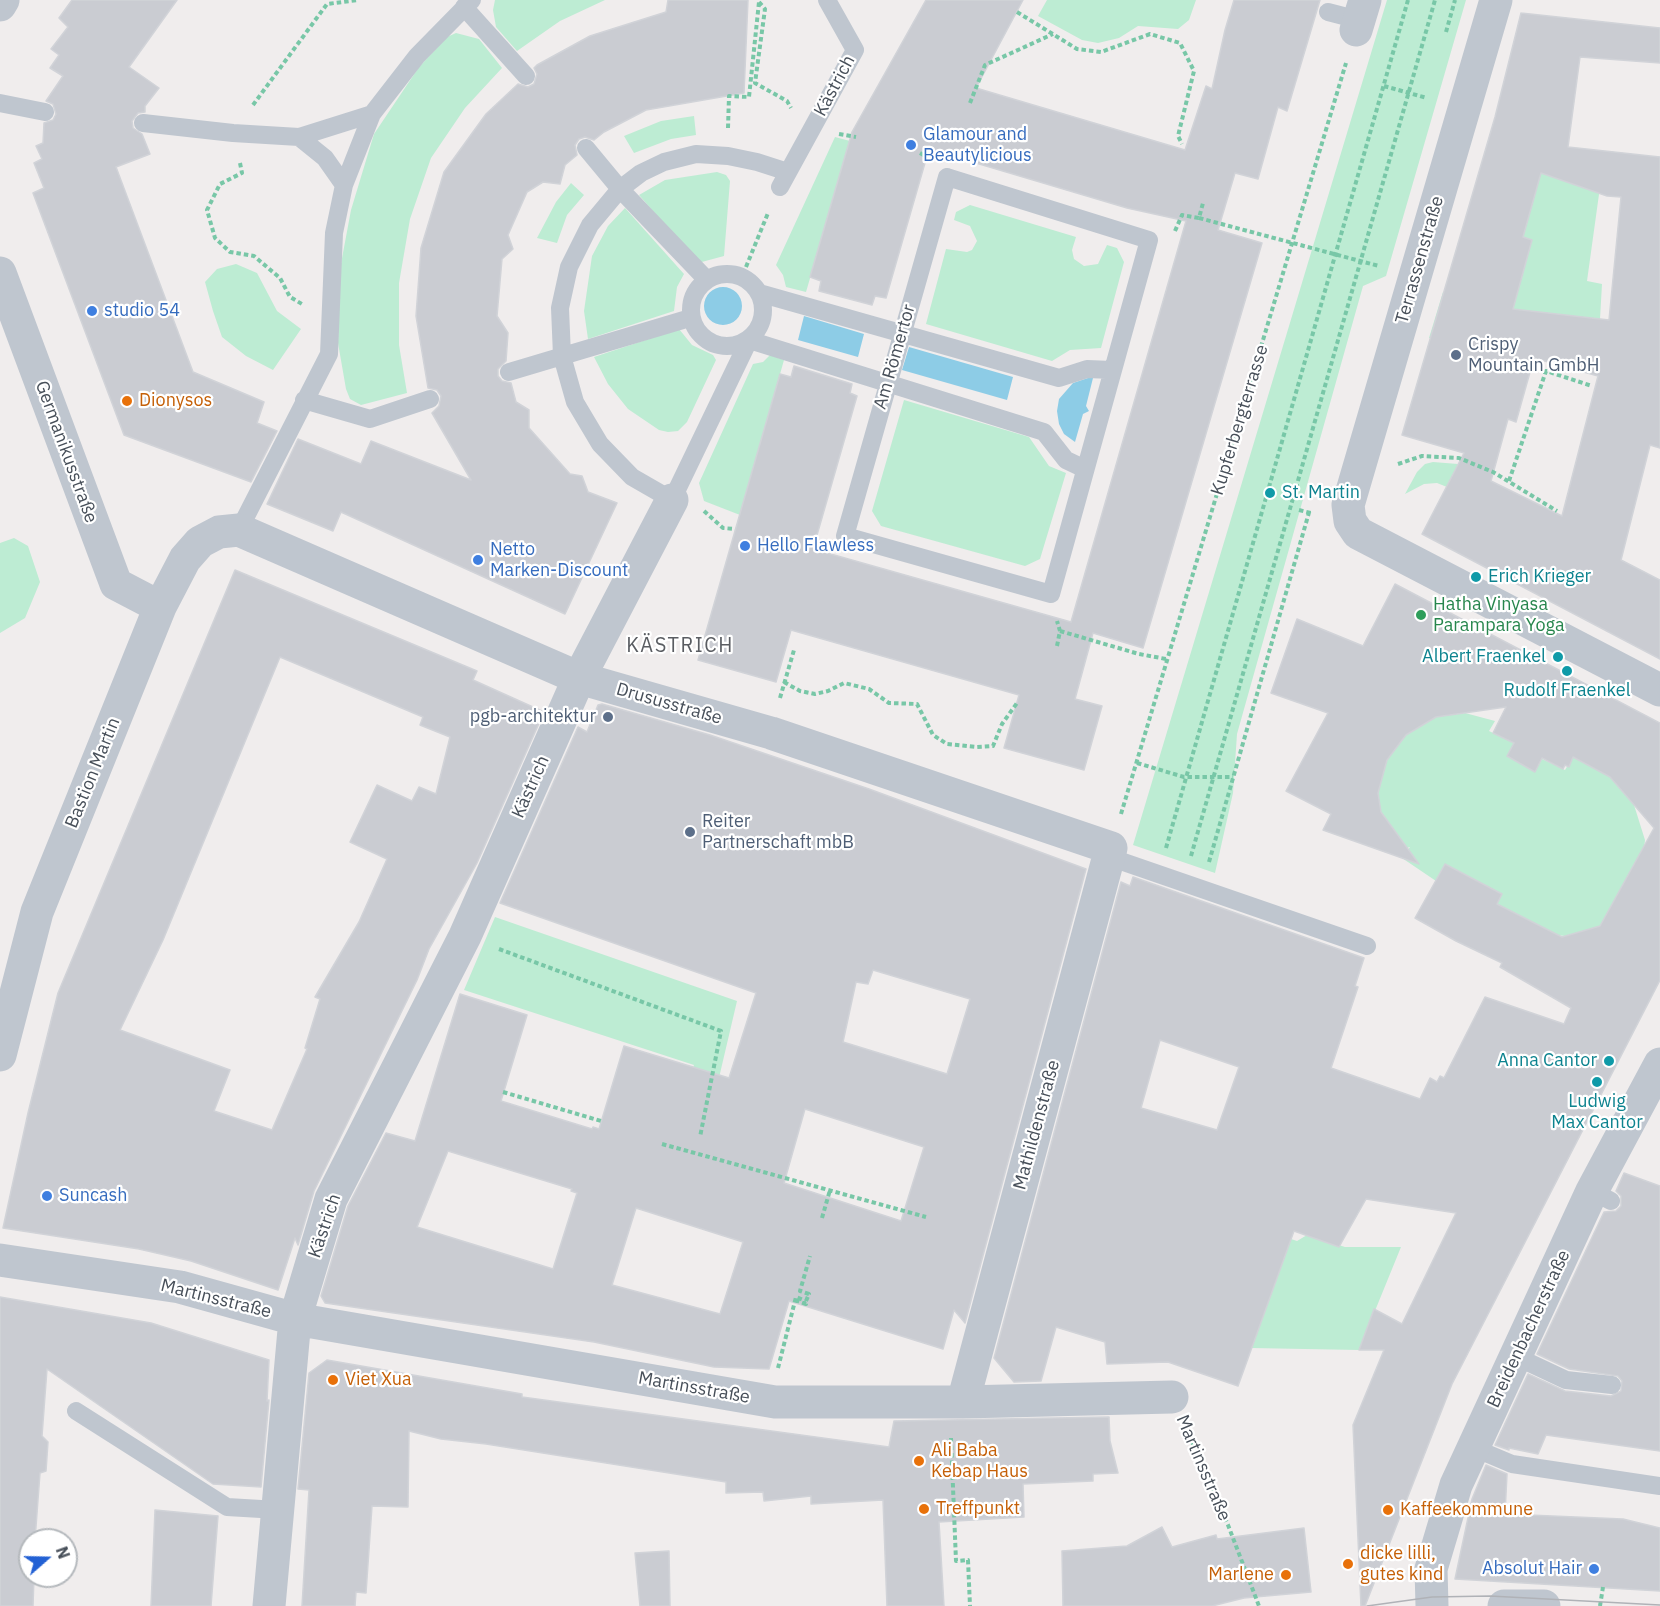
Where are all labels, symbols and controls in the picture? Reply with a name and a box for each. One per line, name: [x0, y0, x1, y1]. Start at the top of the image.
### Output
street label: Kästrich: [810, 52, 860, 120]
place label: Glamour and Beautylicious: [923, 124, 1032, 166]
marker: Glamour and Beautylicious: [904, 138, 918, 152]
street label: Terrassenstraße: [1391, 194, 1449, 326]
place label: studio 54: [104, 300, 180, 322]
street label: Am Römertor: [870, 302, 920, 412]
marker: studio 54: [85, 304, 99, 318]
place label: Crispy Mountain GmbH: [1468, 334, 1599, 376]
street label: Kupferbergterrasse: [1207, 342, 1273, 498]
marker: Crispy Mountain GmbH: [1449, 348, 1463, 362]
street label: Germanikusstraße: [30, 378, 102, 526]
place label: Dionysos: [139, 390, 212, 412]
marker: Dionysos: [120, 394, 134, 408]
place label: St. Martin: [1282, 482, 1360, 504]
marker: St. Martin: [1263, 486, 1277, 500]
place label: Hello Flawless: [757, 535, 874, 557]
place label: Netto Marken-Discount: [490, 539, 628, 582]
marker: Hello Flawless: [738, 539, 752, 553]
marker: Netto Marken-Discount: [471, 553, 485, 567]
place label: Erich Krieger: [1488, 566, 1591, 588]
marker: Erich Krieger: [1469, 570, 1483, 584]
place label: Hatha Vinyasa Parampara Yoga: [1433, 594, 1565, 636]
marker: Hatha Vinyasa Parampara Yoga: [1414, 608, 1428, 622]
district label: KÄSTRICH: [626, 634, 734, 658]
place label: Albert Fraenkel: [1422, 646, 1546, 668]
marker: Albert Fraenkel: [1551, 650, 1565, 664]
marker: Rudolf Fraenkel: [1560, 664, 1574, 678]
street label: Drususstraße: [614, 679, 724, 729]
place label: Rudolf Fraenkel: [1503, 680, 1631, 702]
place label: pgb-architektur: [470, 706, 596, 728]
marker: pgb-architektur: [601, 710, 615, 724]
street label: Bastion Martin: [61, 715, 125, 831]
street label: Kästrich: [508, 752, 554, 822]
place label: Reiter Partnerschaft mbB: [702, 811, 854, 854]
marker: Reiter Partnerschaft mbB: [683, 825, 697, 839]
place label: Anna Cantor: [1497, 1050, 1597, 1072]
marker: Anna Cantor: [1602, 1054, 1616, 1068]
street label: Mathildenstraße: [1009, 1058, 1065, 1192]
marker: Ludwig Max Cantor: [1590, 1075, 1604, 1089]
place label: Ludwig Max Cantor: [1551, 1091, 1643, 1134]
place label: Suncash: [59, 1185, 128, 1207]
marker: Suncash: [40, 1189, 54, 1203]
street label: Kästrich: [304, 1191, 346, 1261]
street label: Breidenbacherstraße: [1483, 1247, 1575, 1411]
street label: Martinsstraße: [159, 1275, 273, 1323]
street label: Martinsstraße: [636, 1368, 752, 1408]
place label: Viet Xua: [345, 1369, 412, 1391]
marker: Viet Xua: [326, 1373, 340, 1387]
street label: Martinsstraße: [1171, 1412, 1235, 1524]
place label: Ali Baba Kebap Haus: [931, 1440, 1028, 1482]
marker: Ali Baba Kebap Haus: [912, 1454, 926, 1468]
place label: Treffpunkt: [936, 1498, 1020, 1520]
place label: Kaffeekommune: [1400, 1499, 1533, 1521]
marker: Treffpunkt: [917, 1502, 931, 1516]
marker: Kaffeekommune: [1381, 1503, 1395, 1517]
north arrow: [18, 1528, 78, 1588]
place label: dicke lilli, gutes kind: [1360, 1543, 1443, 1586]
text: N: [52, 1544, 74, 1561]
marker: dicke lilli, gutes kind: [1341, 1557, 1355, 1571]
place label: Absolut Hair: [1482, 1558, 1582, 1580]
marker: Absolut Hair: [1587, 1562, 1601, 1576]
place label: Marlene: [1208, 1564, 1274, 1586]
marker: Marlene: [1279, 1568, 1293, 1582]

